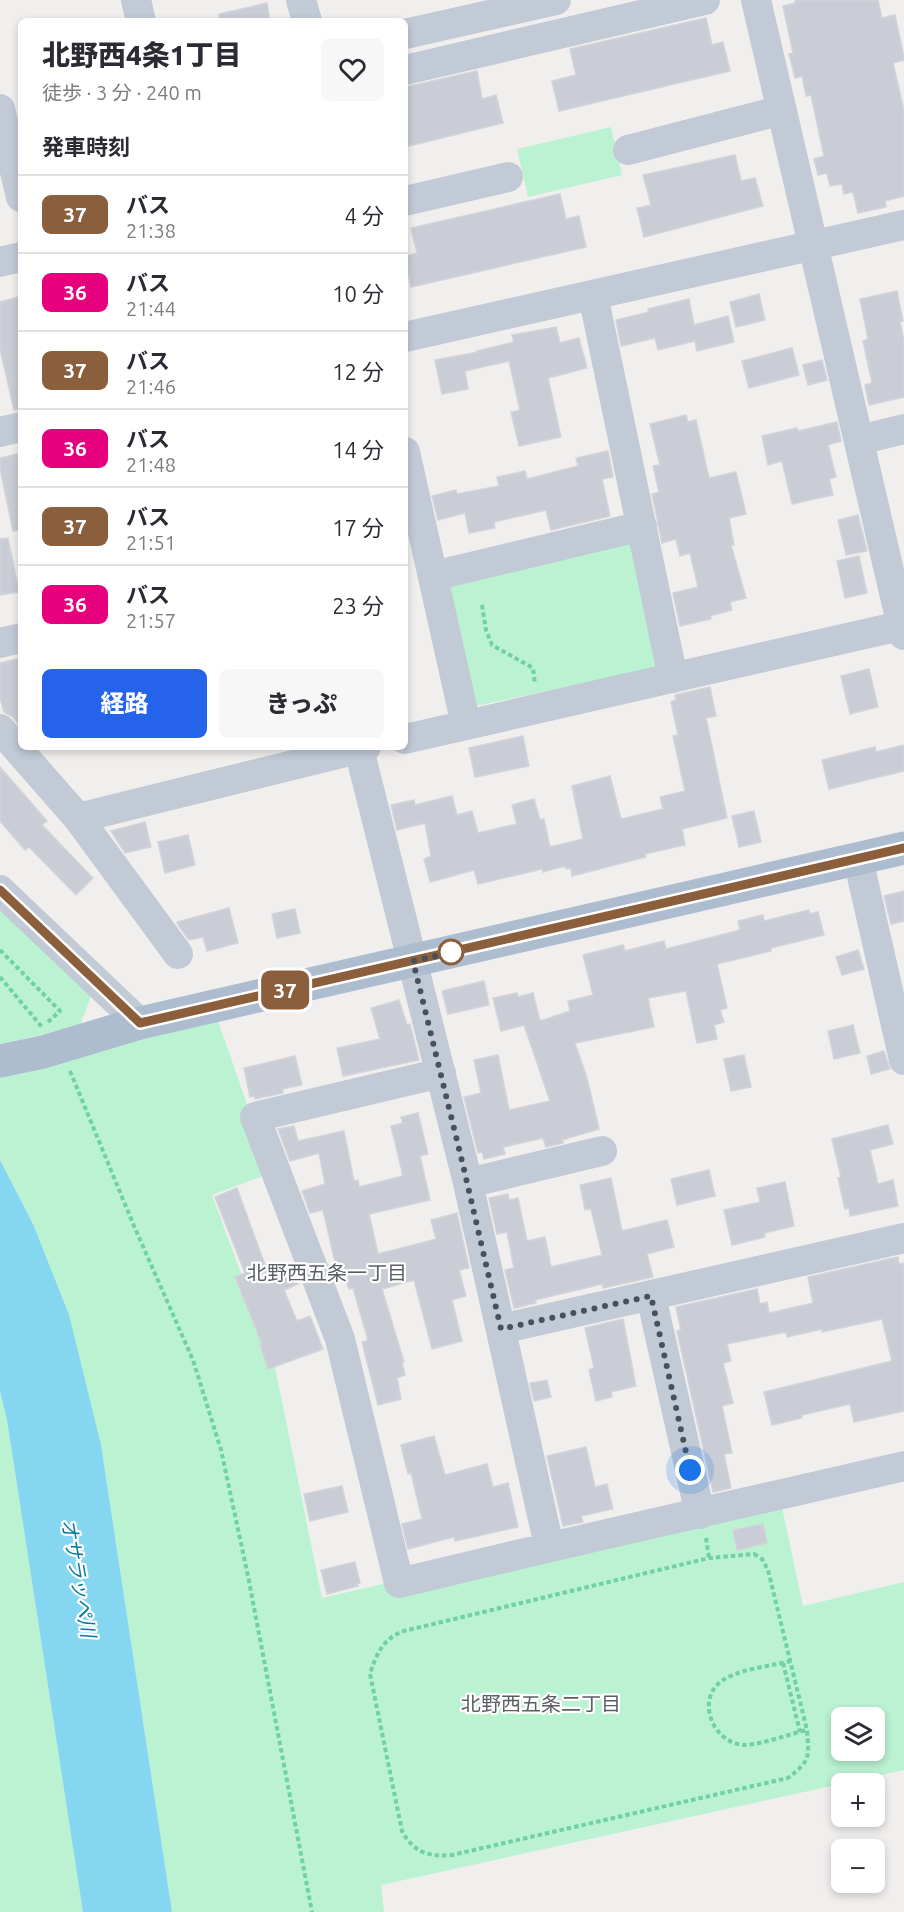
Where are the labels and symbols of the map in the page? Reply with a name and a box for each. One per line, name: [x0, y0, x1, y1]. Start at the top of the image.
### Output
unlabelled marker: [438, 939, 464, 965]
line badge: 37: [258, 970, 312, 1010]
district label: 北野西五条一丁目: [247, 1261, 407, 1284]
your location: [675, 1455, 705, 1485]
water label: オサラッペ川: [57, 1517, 101, 1641]
district label: 北野西五条二丁目: [461, 1692, 621, 1715]

